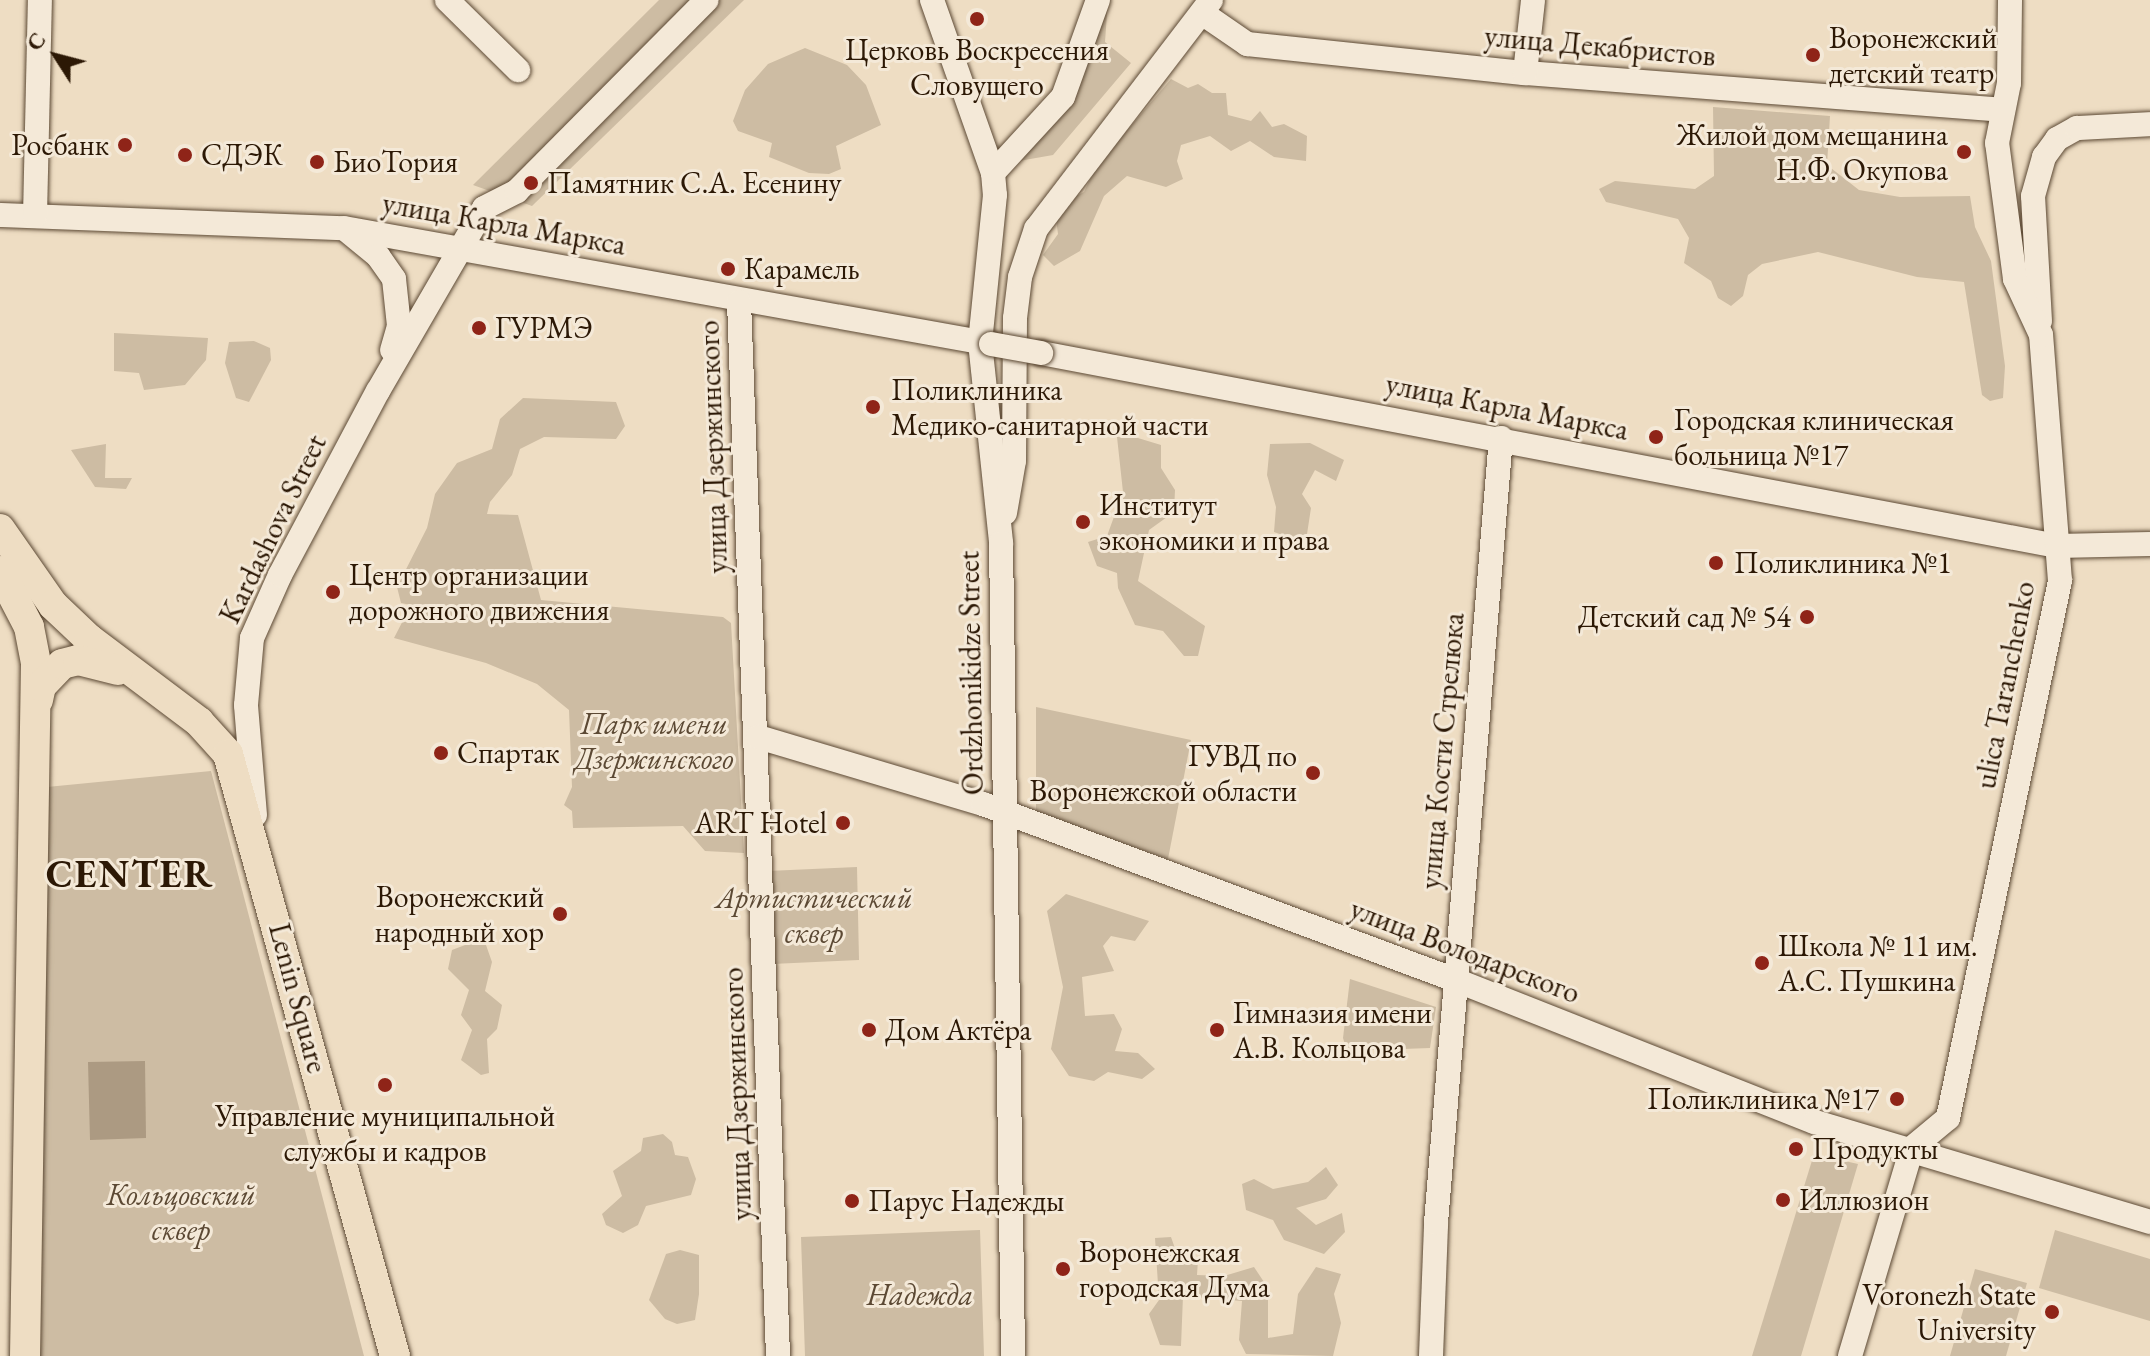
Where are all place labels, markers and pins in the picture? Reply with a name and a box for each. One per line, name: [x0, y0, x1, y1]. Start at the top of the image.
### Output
marker: Церковь Воскресения Словущего: [968, 10, 986, 28]
place label: Воронежский детский театр: [1829, 20, 1997, 90]
place label: Церковь Воскресения Словущего: [845, 32, 1109, 102]
marker: Воронежский детский театр: [1804, 46, 1822, 64]
place label: Жилой дом мещанина Н.Ф. Окупова: [1676, 117, 1948, 188]
place label: Росбанк: [11, 127, 109, 163]
marker: Росбанк: [116, 136, 134, 154]
place label: СДЭК: [201, 137, 283, 173]
marker: Жилой дом мещанина Н.Ф. Окупова: [1955, 143, 1973, 161]
place label: БиоТория: [333, 144, 458, 180]
marker: СДЭК: [176, 146, 194, 164]
marker: БиоТория: [308, 153, 326, 171]
place label: Памятник С.А. Есенину: [547, 165, 842, 201]
marker: Памятник С.А. Есенину: [522, 174, 540, 192]
place label: Карамель: [744, 251, 860, 287]
marker: Карамель: [719, 260, 737, 278]
place label: ГУРМЭ: [495, 310, 593, 346]
marker: ГУРМЭ: [470, 319, 488, 337]
place label: Поликлиника Медико-санитарной части: [891, 372, 1209, 442]
marker: Поликлиника Медико-санитарной части: [862, 396, 884, 418]
place label: Городская клиническая больница №17: [1674, 402, 1954, 472]
marker: Городская клиническая больница №17: [1645, 426, 1667, 448]
place label: Институт экономики и права: [1099, 487, 1329, 558]
marker: Институт экономики и права: [1074, 513, 1092, 531]
place label: Поликлиника №1: [1734, 545, 1952, 581]
marker: Поликлиника №1: [1705, 552, 1727, 574]
place label: Центр организации дорожного движения: [349, 557, 609, 628]
marker: Центр организации дорожного движения: [324, 583, 342, 601]
place label: Детский сад № 54: [1578, 599, 1791, 635]
marker: Детский сад № 54: [1798, 608, 1816, 626]
place label: Спартак: [457, 735, 560, 771]
place label: ГУВД по Воронежской области: [1030, 738, 1297, 808]
marker: Спартак: [432, 744, 450, 762]
marker: ГУВД по Воронежской области: [1304, 764, 1322, 782]
place label: ART Hotel: [694, 805, 827, 841]
marker: ART Hotel: [834, 814, 852, 832]
place label: Воронежский народный хор: [375, 879, 544, 950]
marker: Воронежский народный хор: [551, 905, 569, 923]
place label: Школа № 11 им. А.С. Пушкина: [1778, 928, 1978, 998]
marker: Школа № 11 им. А.С. Пушкина: [1753, 954, 1771, 972]
place label: Гимназия имени А.В. Кольцова: [1233, 995, 1432, 1066]
place label: Дом Актёра: [885, 1012, 1031, 1048]
marker: Дом Актёра: [860, 1021, 878, 1039]
marker: Гимназия имени А.В. Кольцова: [1208, 1021, 1226, 1039]
marker: Управление муниципальной службы и кадров: [376, 1076, 394, 1094]
place label: Поликлиника №17: [1647, 1081, 1879, 1117]
marker: Поликлиника №17: [1886, 1088, 1908, 1110]
place label: Управление муниципальной службы и кадров: [215, 1098, 555, 1168]
place label: Продукты: [1812, 1131, 1938, 1167]
marker: Продукты: [1787, 1140, 1805, 1158]
place label: Иллюзион: [1799, 1182, 1929, 1218]
place label: Парус Надежды: [868, 1183, 1064, 1219]
marker: Иллюзион: [1774, 1191, 1792, 1209]
marker: Парус Надежды: [843, 1192, 861, 1210]
place label: Воронежская городская Дума: [1079, 1234, 1270, 1304]
marker: Воронежская городская Дума: [1054, 1260, 1072, 1278]
place label: Voronezh State University: [1862, 1277, 2036, 1348]
marker: Voronezh State University: [2043, 1303, 2061, 1321]

